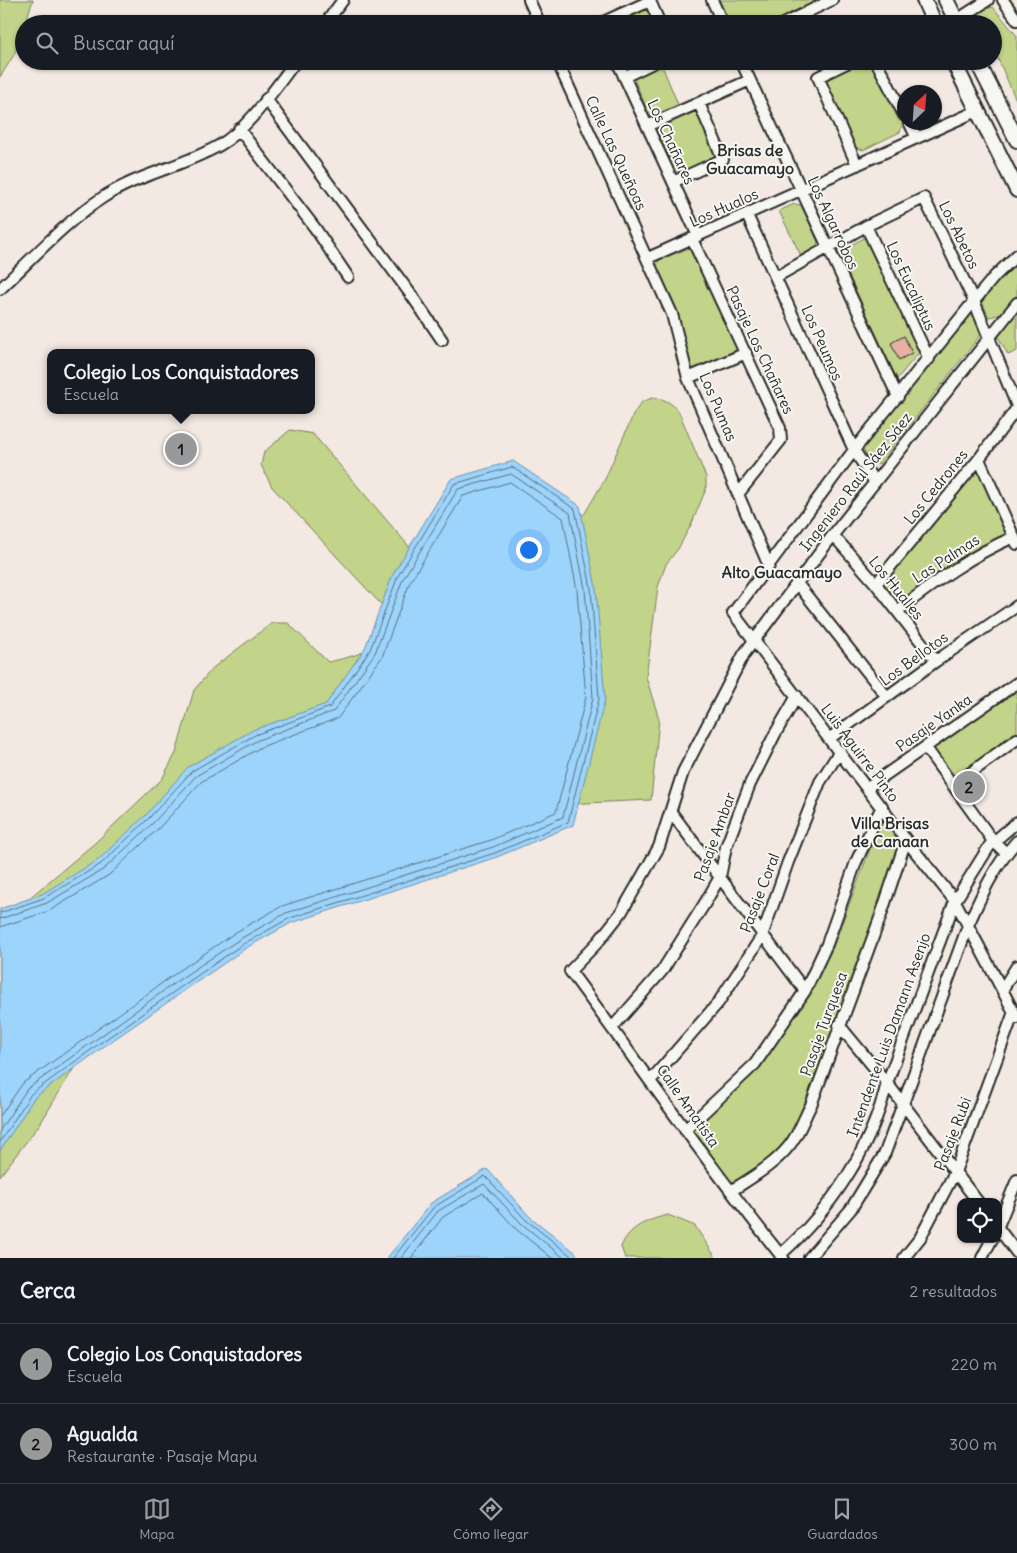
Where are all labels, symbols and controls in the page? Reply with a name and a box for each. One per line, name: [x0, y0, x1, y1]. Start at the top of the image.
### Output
search box: [15, 15, 1002, 70]
icon: search: [33, 29, 61, 57]
text: Buscar aquí: [73, 31, 174, 55]
north arrow: [897, 85, 942, 130]
street label: Calle Las Queñoas: [582, 92, 651, 213]
street label: Los Chañares: [643, 96, 700, 188]
district label: Brisas de Guacamayo: [706, 140, 794, 179]
street label: Los Algarrobos: [804, 173, 863, 273]
street label: Los Hualos: [686, 184, 761, 231]
street label: Los Abetos: [935, 198, 984, 272]
street label: Los Eucaliptus: [883, 238, 940, 333]
street label: Pasaje Los Chañares: [722, 283, 799, 417]
street label: Los Peumos: [797, 302, 848, 384]
popup: [47, 349, 315, 414]
text: Colegio Los Conquistadores: [63, 360, 299, 384]
street label: Los Pumas: [695, 369, 742, 444]
text: Escuela: [63, 384, 119, 404]
street label: Ingeniero Raúl Sáez Sáez: [795, 408, 916, 555]
pin: 1: [165, 430, 197, 468]
street label: Los Cedrones: [900, 445, 972, 528]
street label: Las Palmas: [909, 530, 983, 587]
your location: [516, 537, 542, 563]
street label: Los Hualles: [865, 552, 928, 624]
district label: Alto Guacamayo: [722, 562, 842, 583]
street label: Los Bellotos: [876, 627, 952, 690]
street label: Pasaje Yanka: [892, 689, 976, 756]
street label: Luis Aguirre Pinto: [817, 700, 904, 806]
pin: 2: [953, 768, 985, 806]
street label: Pasaje Ambar: [690, 790, 739, 884]
district label: Villa Brisas de Canaan: [851, 813, 929, 851]
street label: Pasaje Coral: [736, 850, 783, 935]
street label: Intendente Luis Damann Asenjo: [843, 930, 934, 1140]
street label: Pasaje Turquesa: [796, 969, 851, 1079]
street label: Calle Amatista: [653, 1061, 724, 1151]
street label: Pasaje Rubi: [930, 1094, 975, 1173]
map controls: [957, 1198, 1002, 1243]
button: locate: [957, 1198, 1002, 1243]
text: Cerca: [20, 1277, 75, 1304]
text: 2 resultados: [909, 1281, 997, 1301]
text: Colegio Los Conquistadores: [67, 1342, 302, 1366]
text: 1: [33, 1354, 39, 1374]
text: 220 m: [951, 1354, 997, 1374]
text: Escuela: [67, 1366, 122, 1386]
text: Agualda: [67, 1422, 138, 1446]
text: 2: [32, 1434, 40, 1454]
text: 300 m: [949, 1434, 997, 1454]
text: Restaurante · Pasaje Mapu: [67, 1446, 257, 1466]
tab: Mapa: [139, 1495, 174, 1543]
tab: Cómo llegar: [453, 1495, 529, 1543]
tab: Guardados: [807, 1495, 878, 1543]

